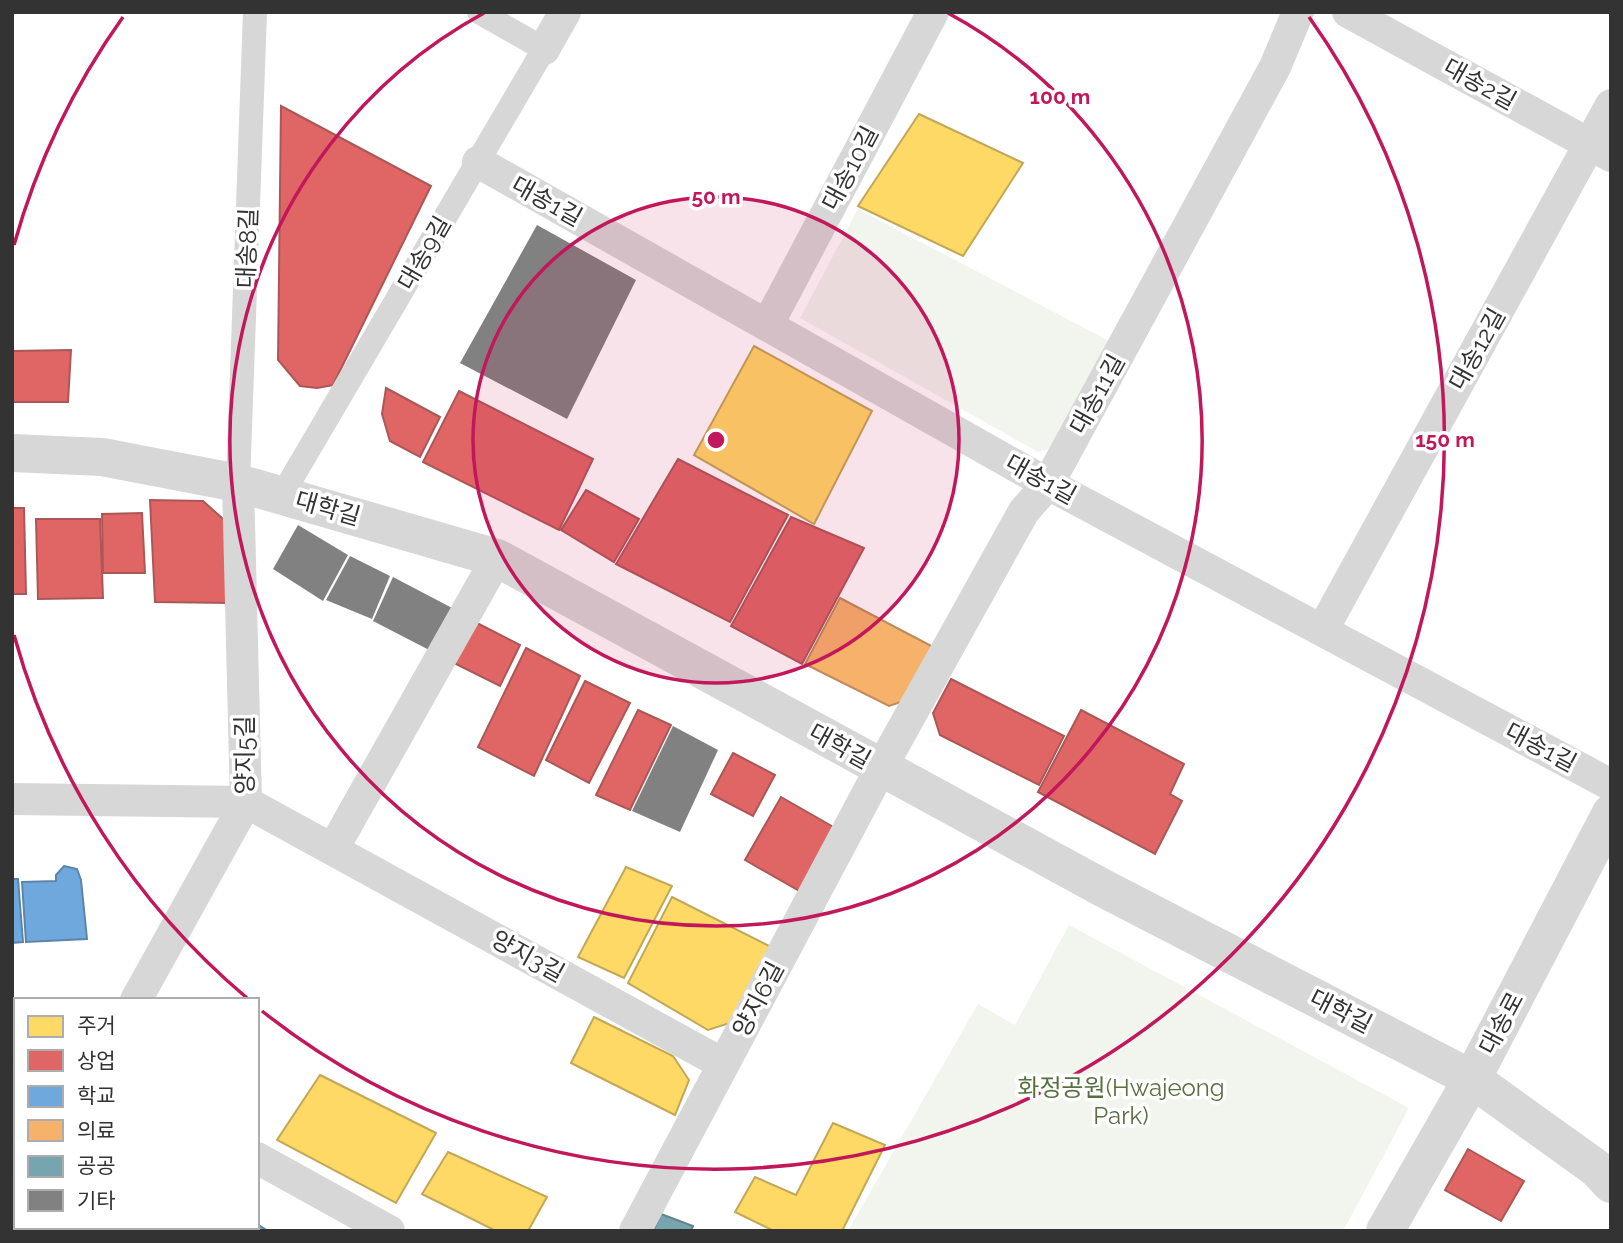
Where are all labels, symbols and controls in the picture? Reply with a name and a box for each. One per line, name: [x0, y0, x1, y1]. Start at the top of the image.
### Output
street label: 대송2길: [1439, 52, 1521, 116]
text: 100 m: [1030, 84, 1090, 109]
street label: 대송10길: [816, 121, 884, 215]
street label: 대송1길: [507, 170, 587, 232]
text: 50 m: [691, 184, 741, 209]
street label: 대송8길: [231, 207, 263, 289]
street label: 대송9길: [391, 211, 457, 295]
street label: 대송12길: [1443, 303, 1511, 395]
street label: 대송11길: [1063, 349, 1131, 439]
text: 150 m: [1415, 427, 1475, 452]
centre of rings: [704, 428, 728, 452]
street label: 대송1길: [1001, 448, 1081, 510]
street label: 대학길: [292, 485, 364, 531]
street label: 양지5길: [230, 715, 259, 795]
street label: 대송1길: [1500, 716, 1582, 778]
street label: 대학길: [804, 717, 876, 775]
street label: 양지3길: [486, 924, 570, 988]
street label: 양지6길: [726, 957, 790, 1041]
street label: 대학길: [1305, 983, 1377, 1039]
street label: 대송로: [1473, 987, 1529, 1059]
legend: [14, 998, 259, 1229]
text: 주거: [77, 1013, 116, 1038]
text: 상업: [77, 1048, 116, 1073]
park label: 화정공원(Hwajeong Park): [1017, 1073, 1225, 1130]
text: 학교: [77, 1083, 116, 1108]
text: 의료: [77, 1118, 116, 1143]
text: 공공: [77, 1153, 116, 1178]
text: 기타: [77, 1188, 116, 1213]

